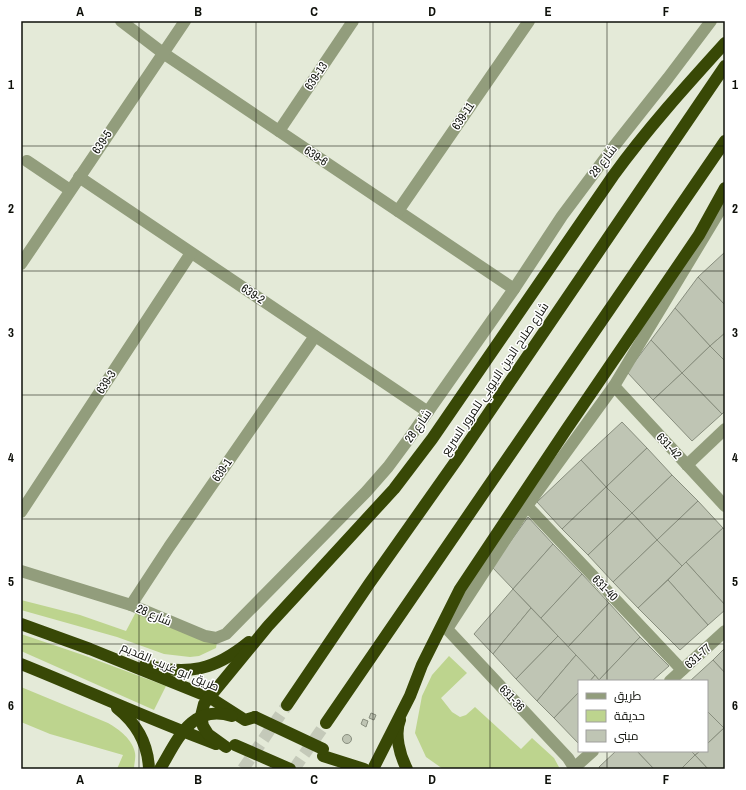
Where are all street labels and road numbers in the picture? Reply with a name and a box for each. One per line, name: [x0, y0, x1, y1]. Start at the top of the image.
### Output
street label: 639-13: [301, 59, 331, 93]
street label: 639-11: [448, 99, 478, 133]
street label: 639-5: [88, 127, 116, 157]
street label: شارع 28: [585, 141, 621, 180]
street label: 639-6: [301, 142, 331, 170]
street label: 639-2: [238, 280, 268, 308]
street label: شارع صلاح الدين الايوبي للمرور السريع: [438, 299, 554, 460]
street label: 639-3: [92, 367, 120, 397]
street label: شارع 28: [401, 406, 435, 446]
street label: 631-42: [653, 429, 685, 463]
street label: 639-1: [208, 455, 236, 485]
street label: 631-40: [589, 571, 621, 605]
street label: شارع 28: [134, 600, 174, 630]
street label: طريق ابو غريب القديم: [118, 639, 222, 695]
street label: 631-77: [681, 639, 715, 672]
street label: 631-36: [496, 681, 528, 715]

